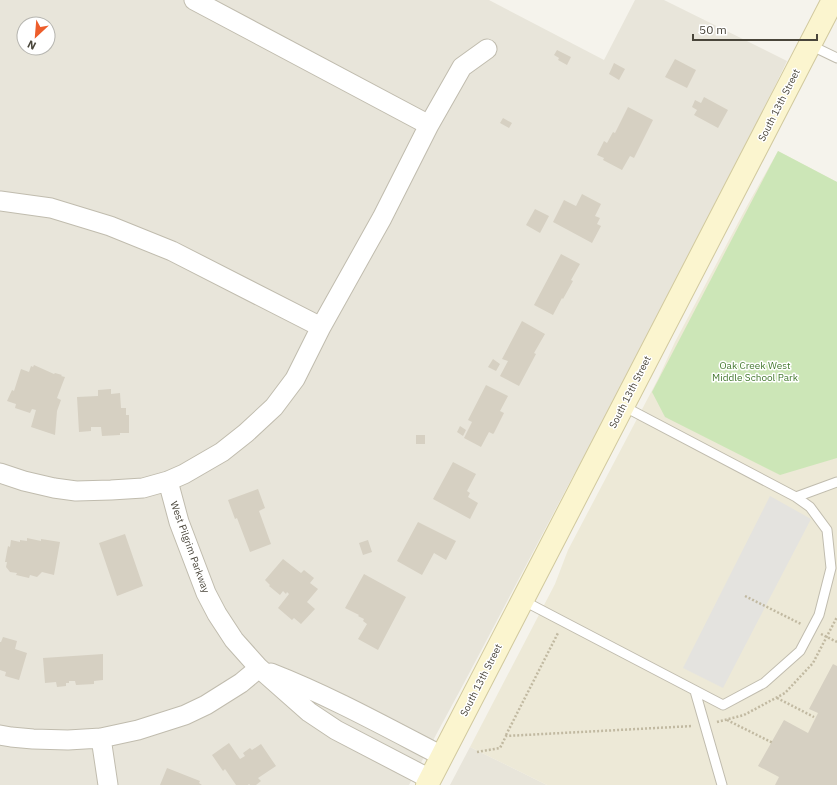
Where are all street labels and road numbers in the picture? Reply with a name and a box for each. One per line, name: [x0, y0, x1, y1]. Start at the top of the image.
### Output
street label: South 13th Street: [755, 66, 803, 143]
street label: South 13th Street: [606, 353, 654, 430]
street label: West Pilgrim Parkway: [167, 499, 213, 595]
street label: South 13th Street: [457, 641, 505, 718]

